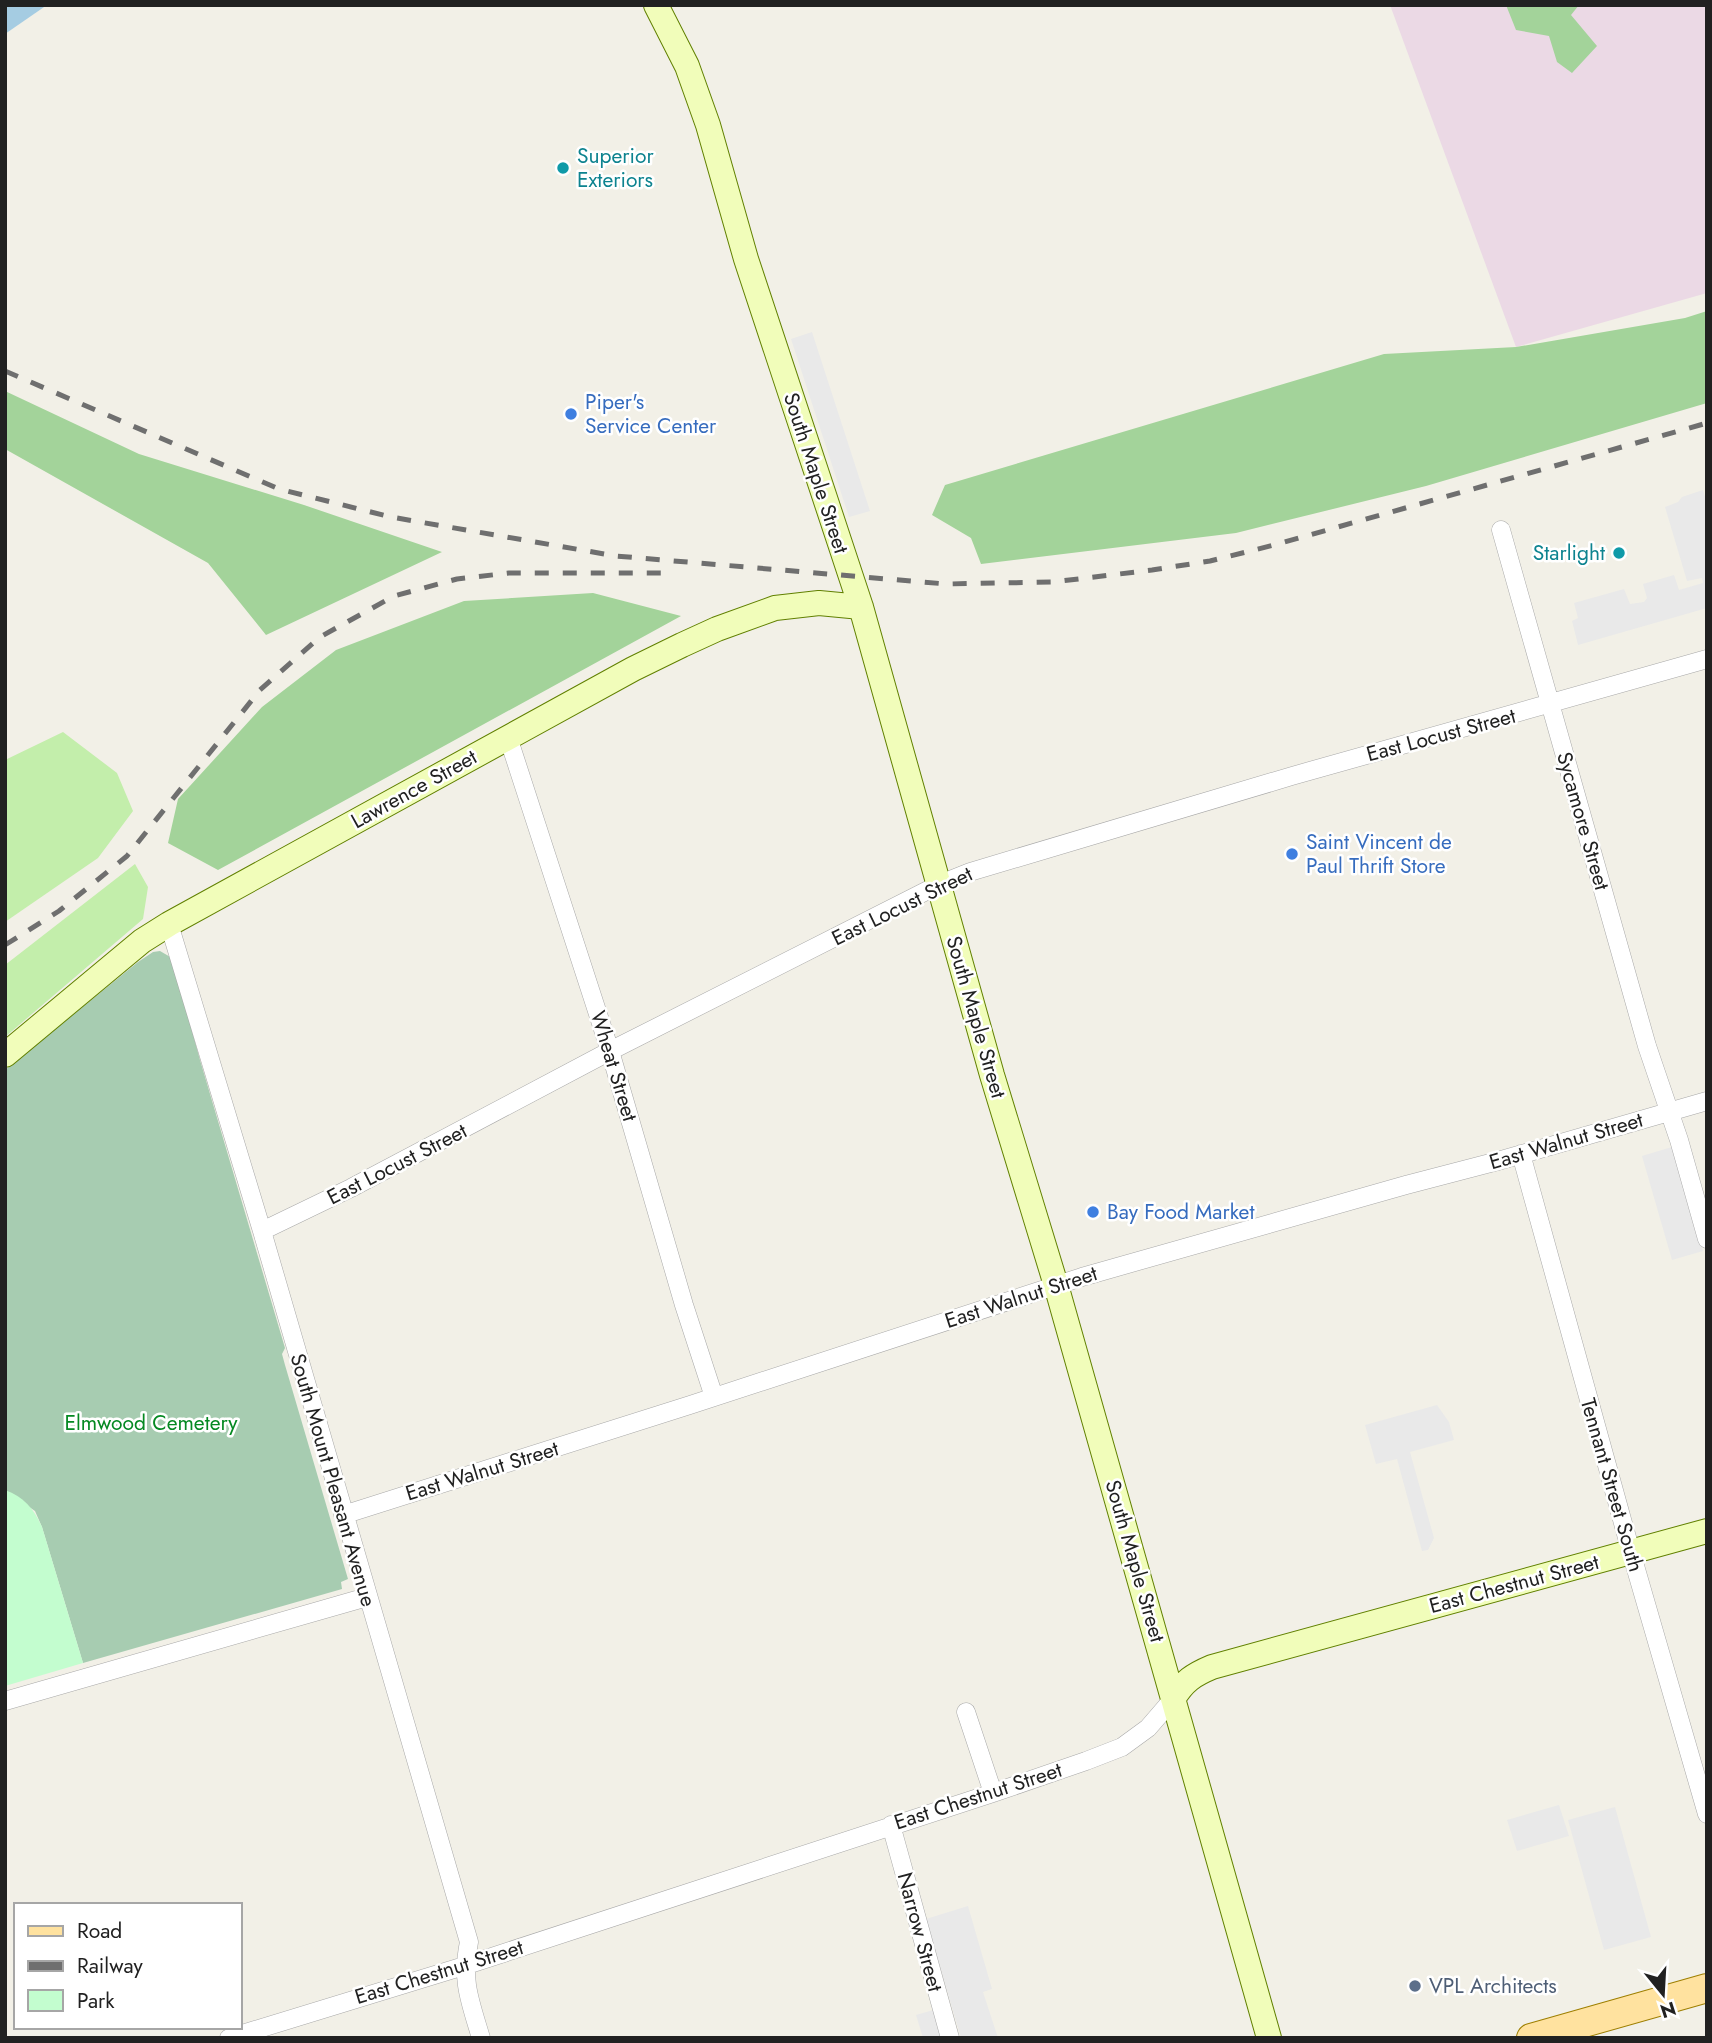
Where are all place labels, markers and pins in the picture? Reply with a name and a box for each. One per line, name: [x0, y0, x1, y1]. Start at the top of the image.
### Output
place label: Superior Exteriors: [577, 141, 654, 195]
marker: Superior Exteriors: [555, 160, 571, 176]
place label: Piper's Service Center: [585, 387, 717, 441]
marker: Piper's Service Center: [563, 406, 579, 422]
place label: Starlight: [1533, 538, 1605, 568]
marker: Starlight: [1611, 545, 1627, 561]
place label: Saint Vincent de Paul Thrift Store: [1306, 827, 1452, 881]
marker: Saint Vincent de Paul Thrift Store: [1284, 846, 1300, 862]
place label: Bay Food Market: [1107, 1197, 1254, 1227]
marker: Bay Food Market: [1085, 1204, 1101, 1220]
place label: VPL Architects: [1429, 1971, 1557, 2001]
marker: VPL Architects: [1407, 1978, 1423, 1994]

